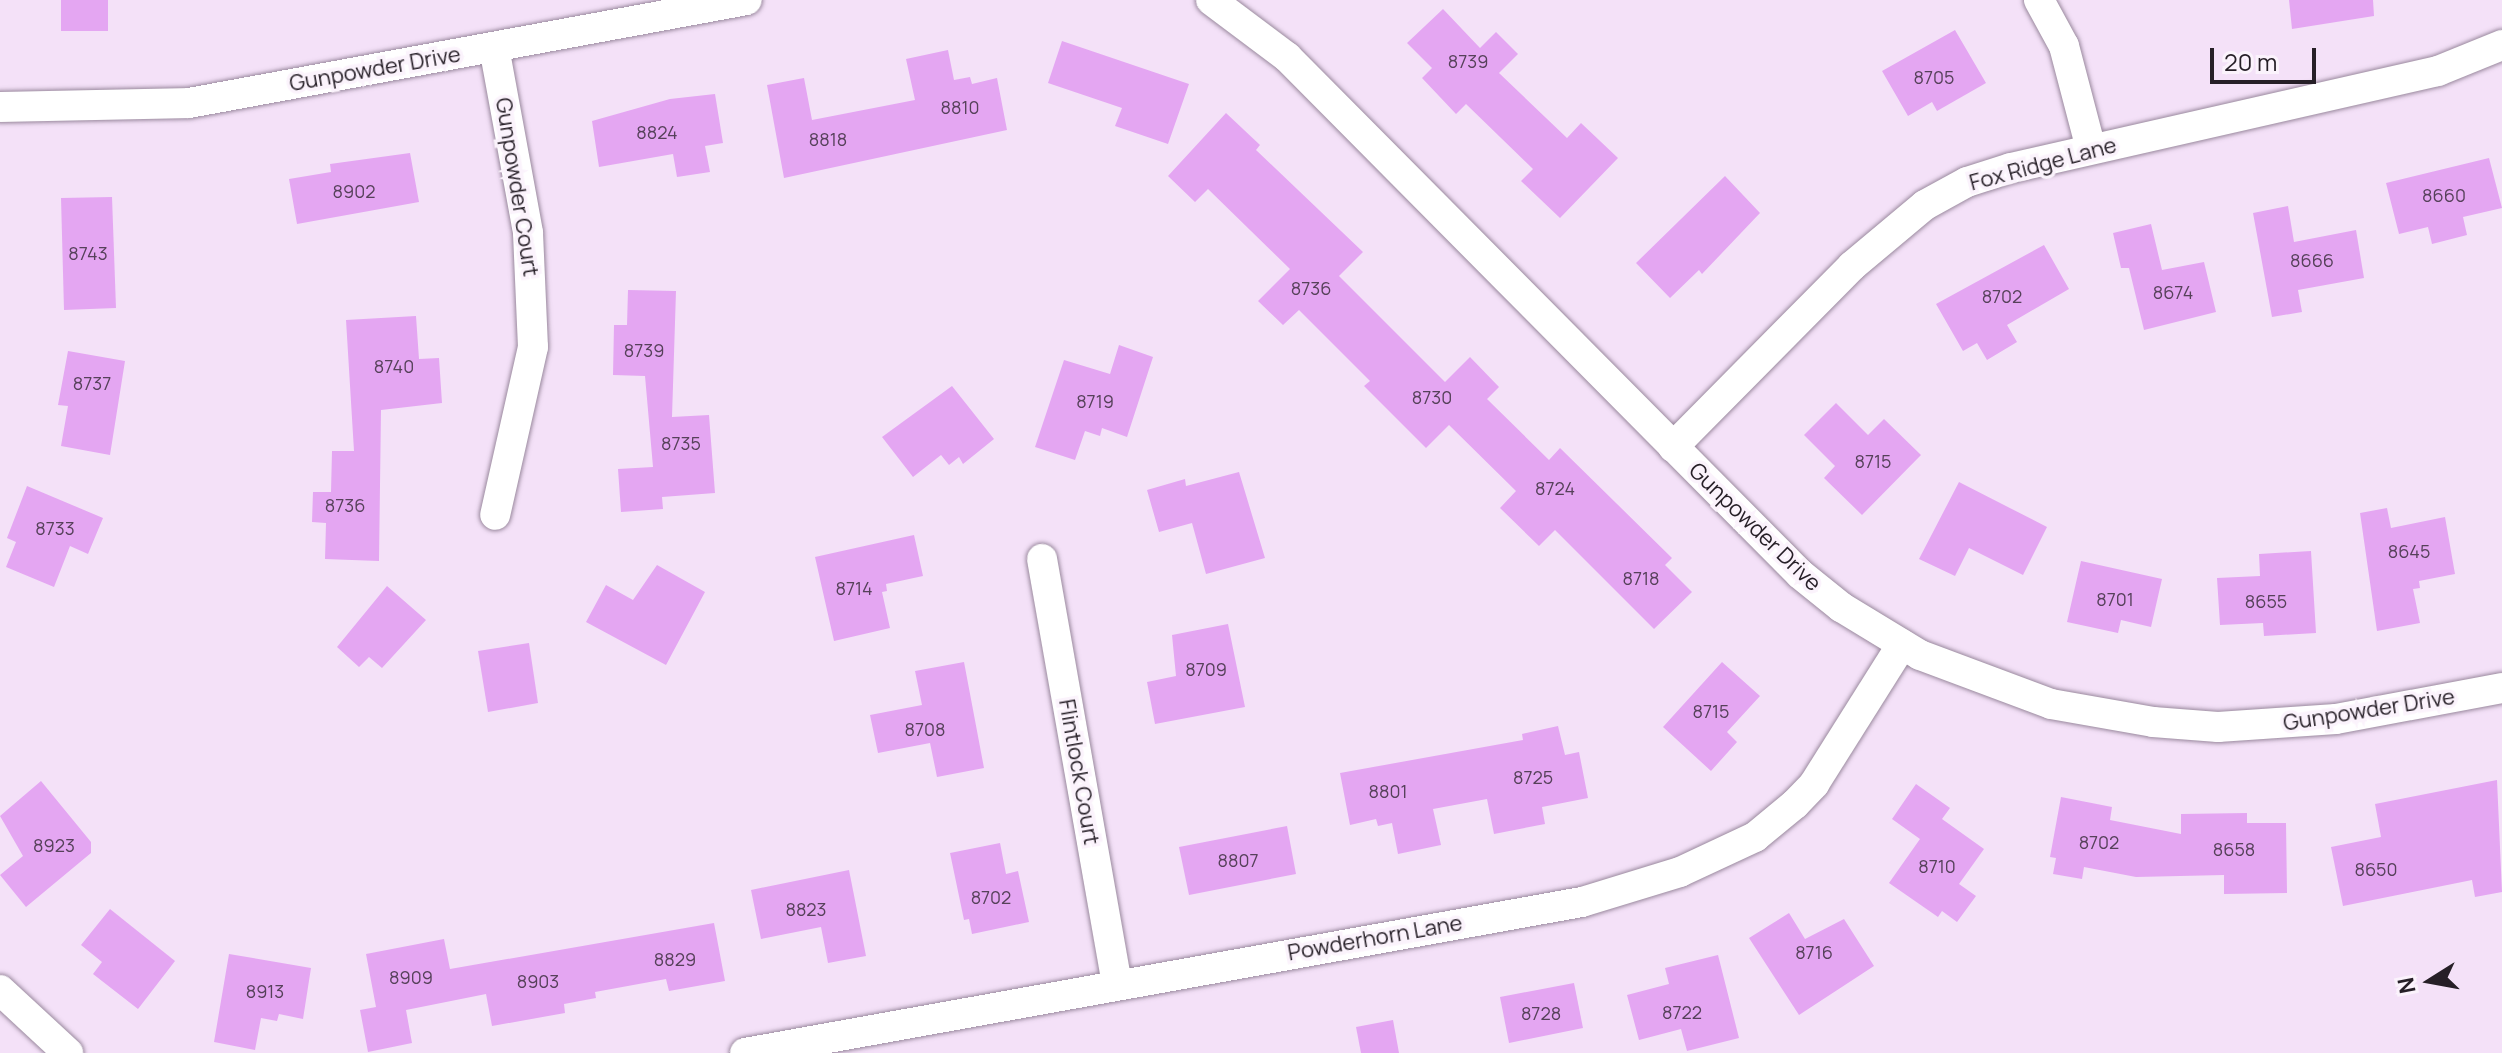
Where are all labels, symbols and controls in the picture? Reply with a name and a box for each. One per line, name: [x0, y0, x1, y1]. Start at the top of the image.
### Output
scale bar: [2214, 32, 2320, 82]
street label: Gunpowder Drive: [287, 41, 463, 97]
text: 20 m: [2224, 45, 2277, 78]
house number: 8739: [1448, 50, 1488, 72]
house number: 8705: [1914, 66, 1954, 88]
street label: Gunpowder Court: [490, 96, 544, 278]
house number: 8810: [941, 96, 979, 118]
house number: 8824: [636, 121, 678, 143]
house number: 8818: [809, 128, 847, 150]
street label: Fox Ridge Lane: [1967, 132, 2119, 196]
house number: 8902: [333, 180, 375, 202]
house number: 8660: [2422, 184, 2466, 206]
house number: 8743: [68, 242, 108, 264]
house number: 8666: [2290, 249, 2334, 271]
house number: 8736: [1291, 277, 1331, 299]
house number: 8674: [2153, 281, 2193, 303]
house number: 8702: [1982, 285, 2022, 307]
house number: 8739: [624, 339, 664, 361]
house number: 8740: [374, 355, 414, 377]
house number: 8737: [73, 372, 111, 394]
house number: 8730: [1412, 386, 1452, 408]
house number: 8719: [1076, 390, 1114, 412]
house number: 8735: [661, 432, 701, 454]
house number: 8715: [1855, 450, 1891, 472]
street label: Gunpowder Drive: [1683, 457, 1827, 597]
house number: 8724: [1535, 477, 1575, 499]
house number: 8736: [325, 494, 365, 516]
house number: 8733: [35, 517, 75, 539]
house number: 8645: [2388, 540, 2430, 562]
house number: 8718: [1623, 567, 1659, 589]
house number: 8714: [835, 577, 873, 599]
house number: 8701: [2096, 588, 2134, 610]
house number: 8655: [2245, 590, 2287, 612]
house number: 8709: [1185, 658, 1227, 680]
street label: Gunpowder Drive: [2281, 683, 2457, 737]
street label: Flintlock Court: [1053, 697, 1105, 847]
house number: 8715: [1693, 700, 1729, 722]
house number: 8708: [905, 718, 945, 740]
house number: 8725: [1513, 766, 1553, 788]
house number: 8801: [1369, 780, 1407, 802]
house number: 8702: [2079, 831, 2119, 853]
house number: 8923: [33, 834, 75, 856]
house number: 8658: [2213, 838, 2255, 860]
house number: 8807: [1218, 849, 1258, 871]
house number: 8710: [1918, 855, 1956, 877]
house number: 8650: [2355, 858, 2397, 880]
house number: 8702: [971, 886, 1011, 908]
house number: 8823: [785, 898, 827, 920]
street label: Powderhorn Lane: [1286, 910, 1464, 966]
house number: 8716: [1795, 941, 1833, 963]
north arrow: [2390, 941, 2470, 1021]
house number: 8829: [654, 948, 696, 970]
house number: 8909: [389, 966, 433, 988]
house number: 8903: [517, 970, 559, 992]
text: N: [2390, 975, 2423, 996]
house number: 8913: [246, 980, 284, 1002]
house number: 8722: [1662, 1001, 1702, 1023]
house number: 8728: [1521, 1002, 1561, 1024]

